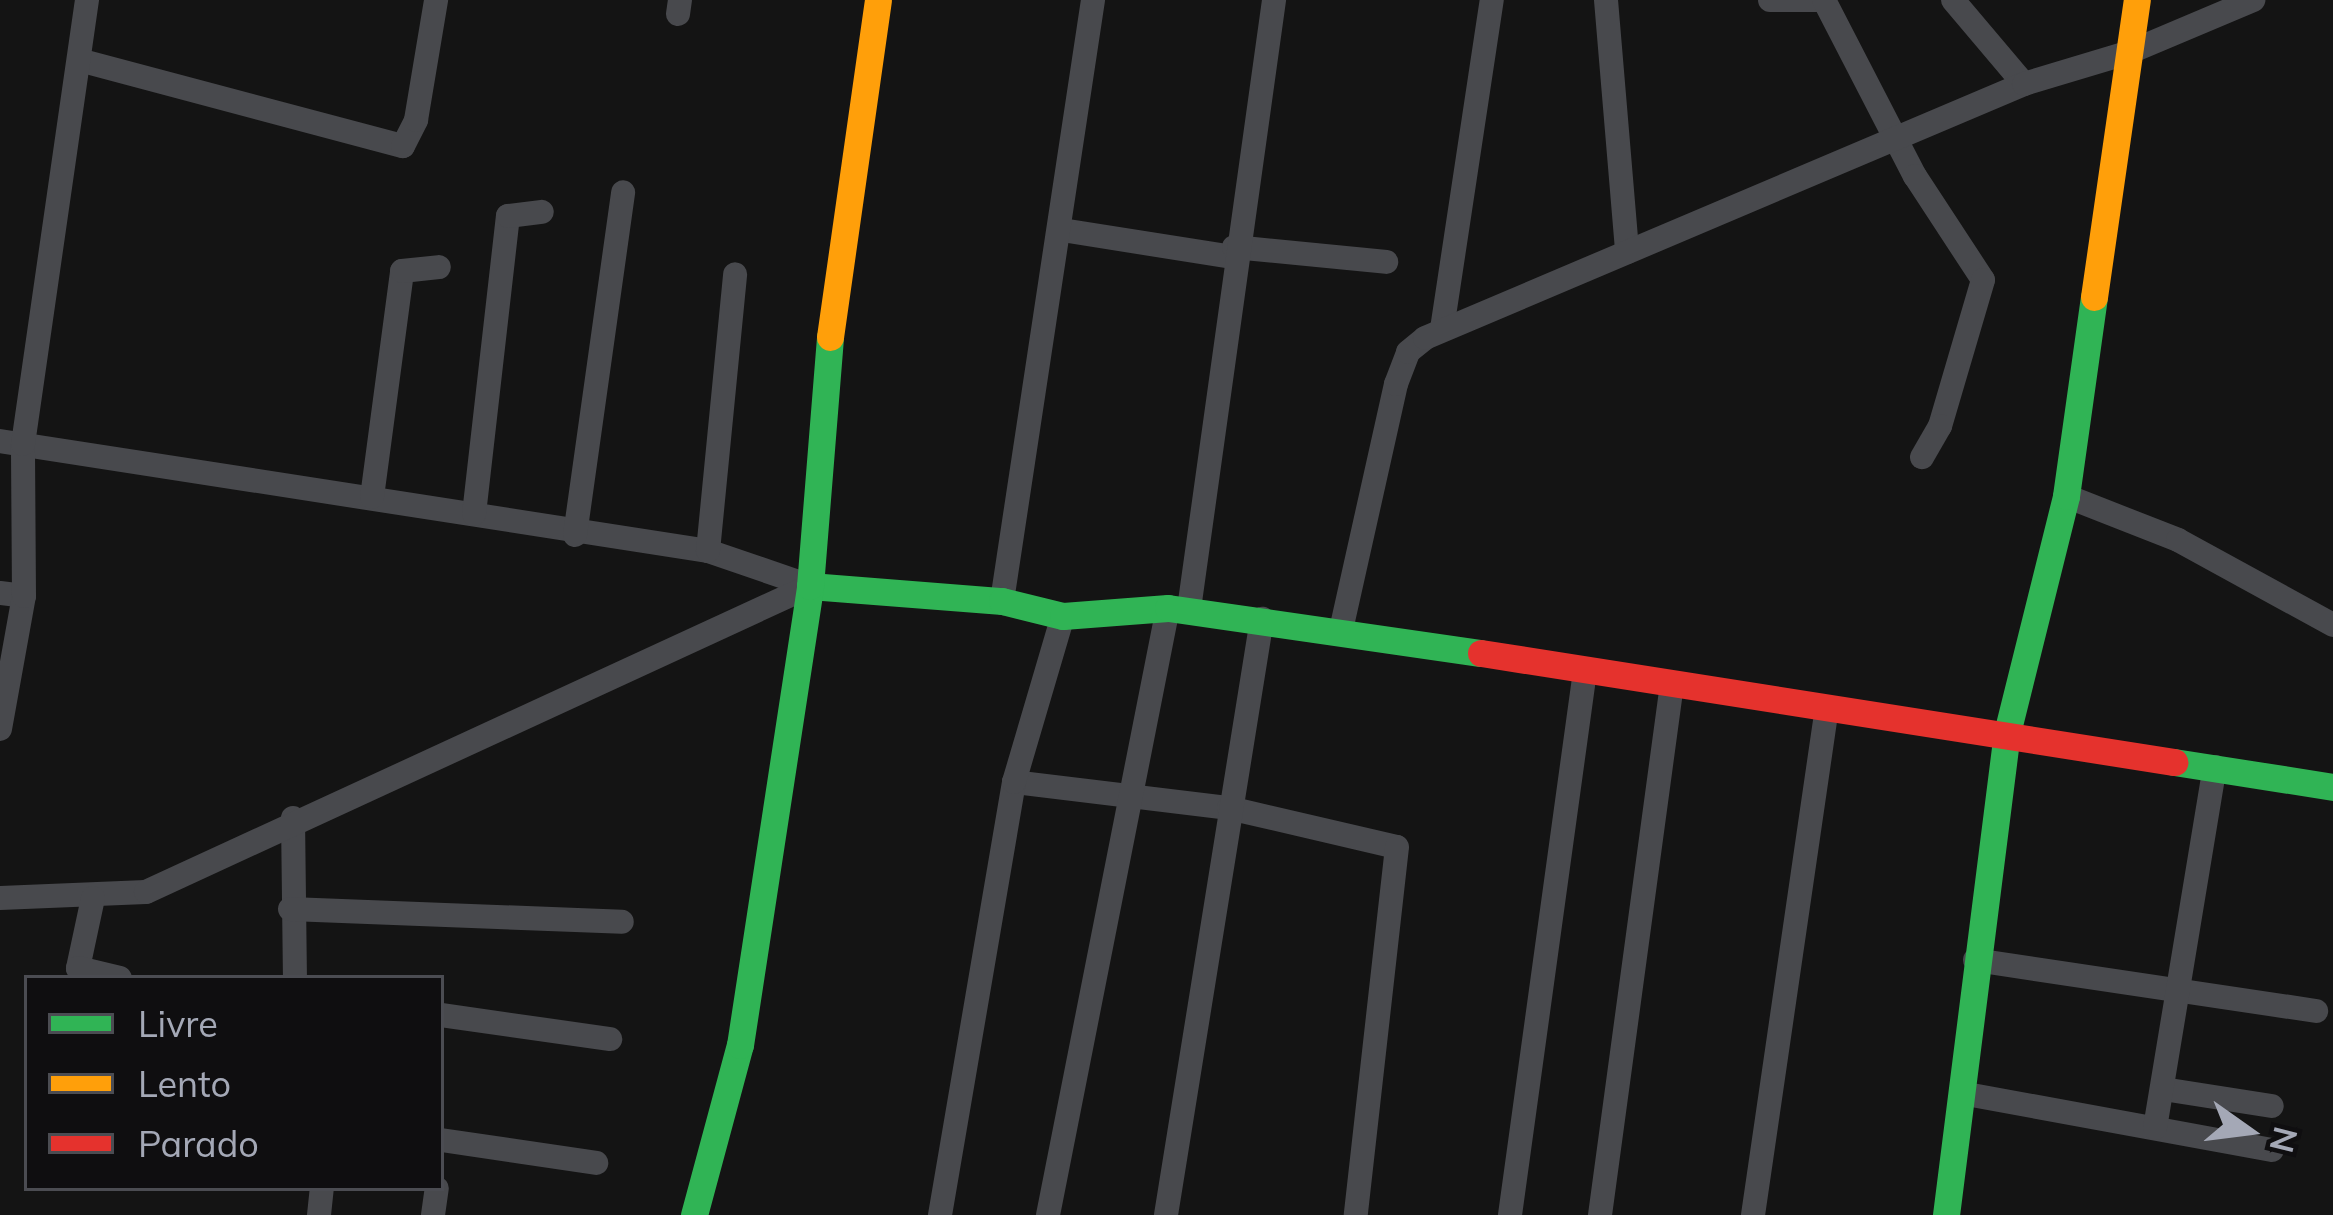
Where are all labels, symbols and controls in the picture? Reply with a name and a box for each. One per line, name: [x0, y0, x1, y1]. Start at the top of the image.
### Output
legend: [24, 975, 444, 1191]
text: Livre: [138, 1001, 218, 1046]
text: Lento: [138, 1061, 231, 1106]
north arrow: [2189, 1071, 2309, 1191]
text: Parado: [138, 1121, 259, 1166]
text: N: [2262, 1123, 2307, 1157]

